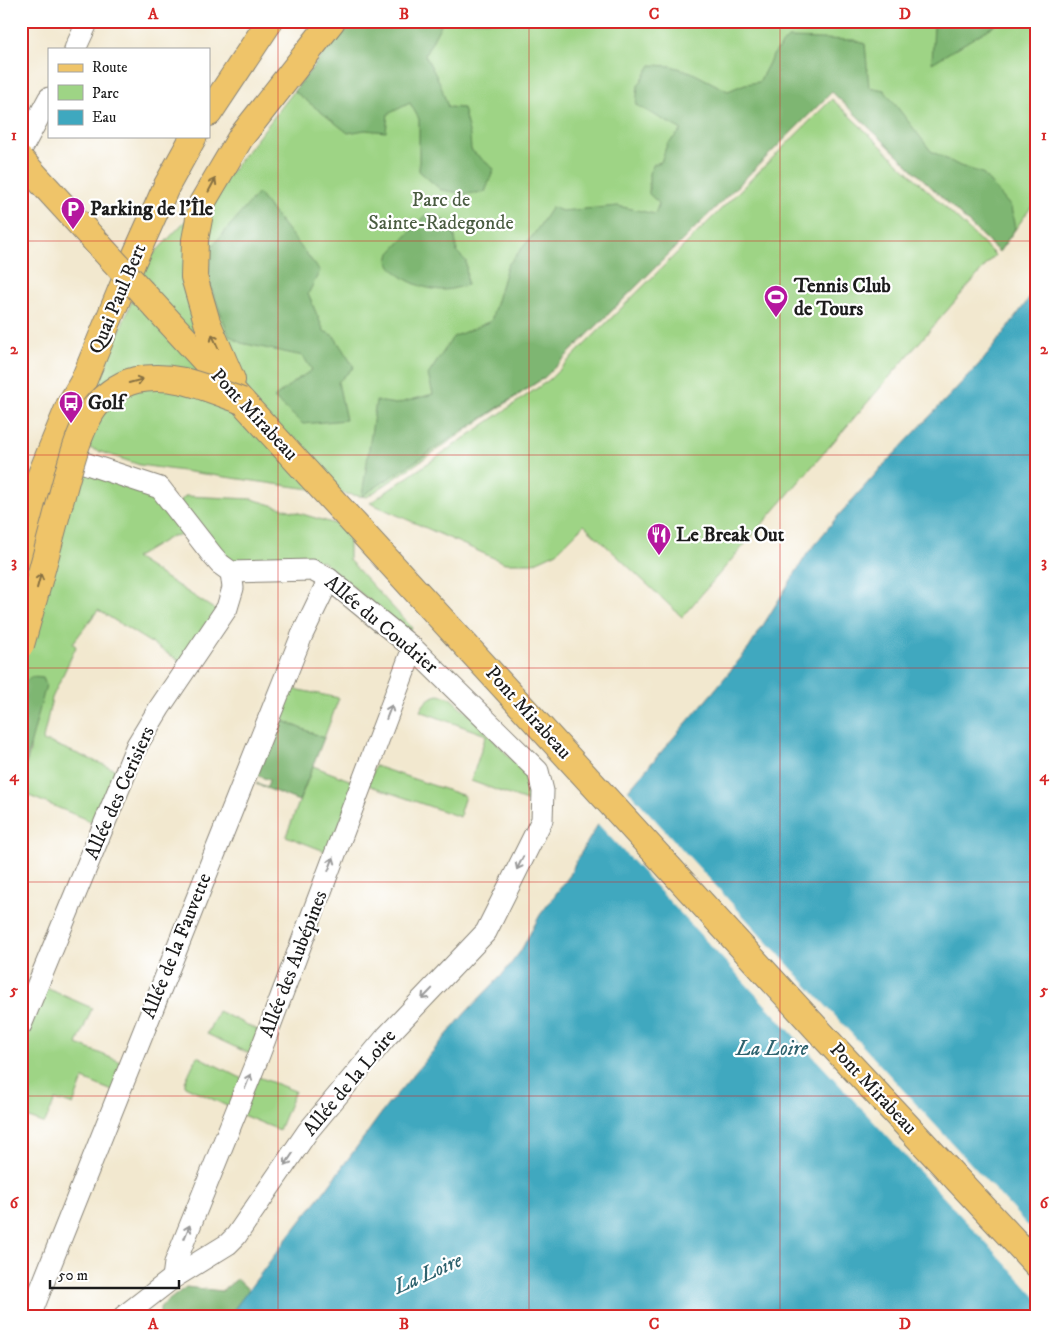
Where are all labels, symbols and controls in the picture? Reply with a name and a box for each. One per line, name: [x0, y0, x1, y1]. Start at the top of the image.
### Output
text: A: [147, 4, 159, 24]
text: B: [399, 4, 409, 24]
text: C: [649, 4, 659, 24]
text: D: [899, 4, 911, 24]
legend: [48, 48, 210, 138]
text: Route: [92, 58, 127, 77]
text: Parc: [92, 84, 120, 103]
text: Eau: [92, 108, 116, 127]
text: 1: [11, 125, 17, 145]
text: 1: [1041, 125, 1047, 145]
one-way arrow: [207, 177, 217, 192]
park label: Parc de Sainte-Radegonde: [368, 188, 514, 236]
parking icon: Parking de l'Île: [60, 196, 86, 230]
place label: Parking de l'Île: [90, 196, 214, 222]
street label: Quai Paul Bert: [84, 240, 152, 358]
place label: Tennis Club de Tours: [793, 274, 891, 322]
sports icon: Tennis Club de Tours: [763, 284, 789, 318]
one-way arrow: [209, 334, 219, 349]
text: 2: [10, 339, 19, 359]
text: 2: [1040, 339, 1049, 359]
street label: Pont Mirabeau: [205, 364, 303, 466]
one-way arrow: [127, 376, 143, 386]
bus stop icon: Golf: [58, 390, 84, 424]
place label: Golf: [88, 391, 128, 416]
restaurant icon: Le Break Out: [646, 522, 672, 556]
place label: Le Break Out: [676, 523, 785, 548]
text: 3: [11, 552, 17, 572]
text: 3: [1041, 552, 1047, 572]
street label: Allée du Coudrier: [319, 570, 443, 680]
one-way arrow: [34, 573, 44, 589]
street label: Pont Mirabeau: [480, 661, 576, 765]
one-way arrow: [385, 705, 394, 720]
street label: Allée des Cerisiers: [79, 722, 161, 863]
text: 4: [8, 766, 19, 786]
text: 4: [1038, 766, 1049, 786]
one-way arrow: [515, 856, 525, 871]
one-way arrow: [327, 857, 336, 873]
street label: Allée de la Fauvette: [136, 870, 218, 1022]
street label: Allée des Aubépines: [254, 887, 334, 1041]
text: 5: [9, 980, 18, 1000]
text: 5: [1039, 980, 1048, 1000]
one-way arrow: [421, 988, 433, 1000]
street label: Allée de la Loire: [298, 1024, 402, 1142]
water label: La Loire: [735, 1036, 809, 1062]
street label: Pont Mirabeau: [824, 1038, 922, 1140]
one-way arrow: [244, 1074, 253, 1090]
one-way arrow: [284, 1152, 294, 1166]
text: 6: [10, 1193, 20, 1213]
text: 6: [1040, 1193, 1050, 1213]
one-way arrow: [183, 1225, 193, 1240]
water label: La Loire: [389, 1247, 467, 1301]
scale bar: [50, 1257, 179, 1289]
text: 50 m: [58, 1266, 88, 1285]
text: A: [147, 1314, 159, 1334]
text: B: [399, 1314, 409, 1334]
text: C: [649, 1314, 659, 1334]
text: D: [899, 1314, 911, 1334]

